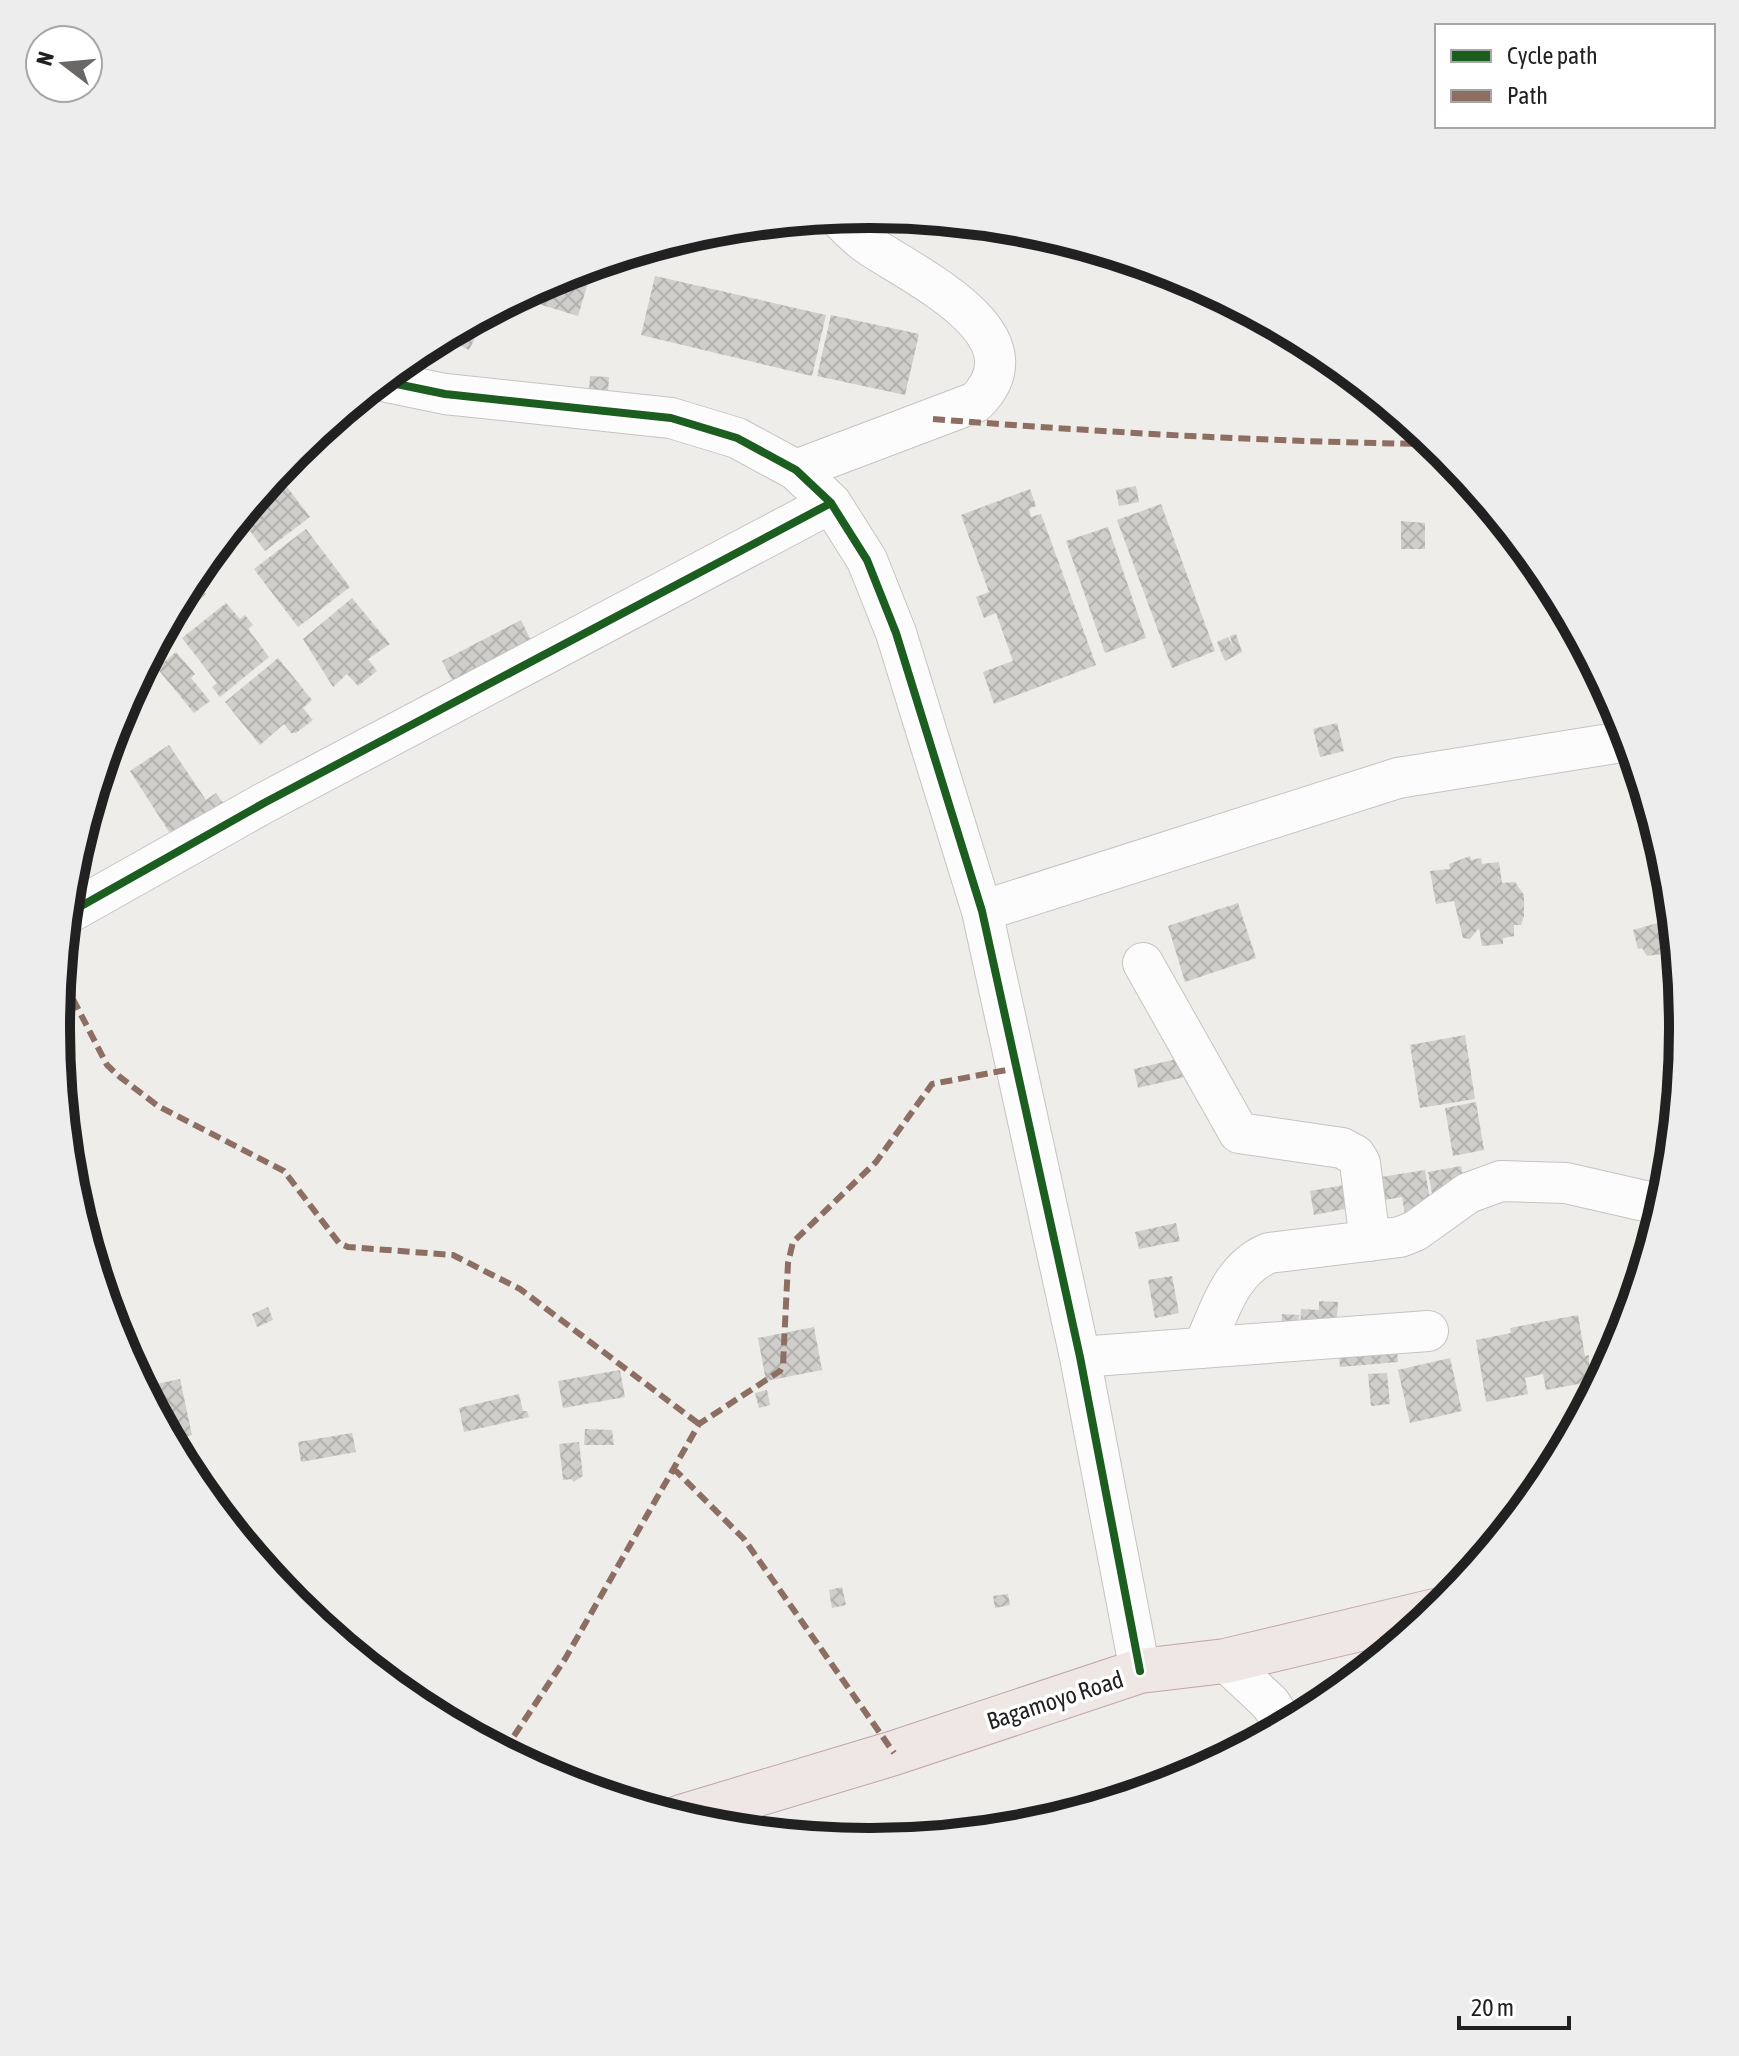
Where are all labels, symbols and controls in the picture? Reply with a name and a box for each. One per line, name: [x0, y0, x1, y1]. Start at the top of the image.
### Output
north arrow: [24, 24, 104, 104]
legend: [1435, 24, 1715, 128]
text: Cycle path: [1507, 42, 1598, 69]
text: N: [30, 49, 59, 68]
text: Path: [1507, 82, 1548, 109]
street label: Bagamoyo Road: [983, 1665, 1127, 1735]
scale bar: [1459, 1980, 1569, 2030]
text: 20 m: [1471, 1994, 1514, 2021]

